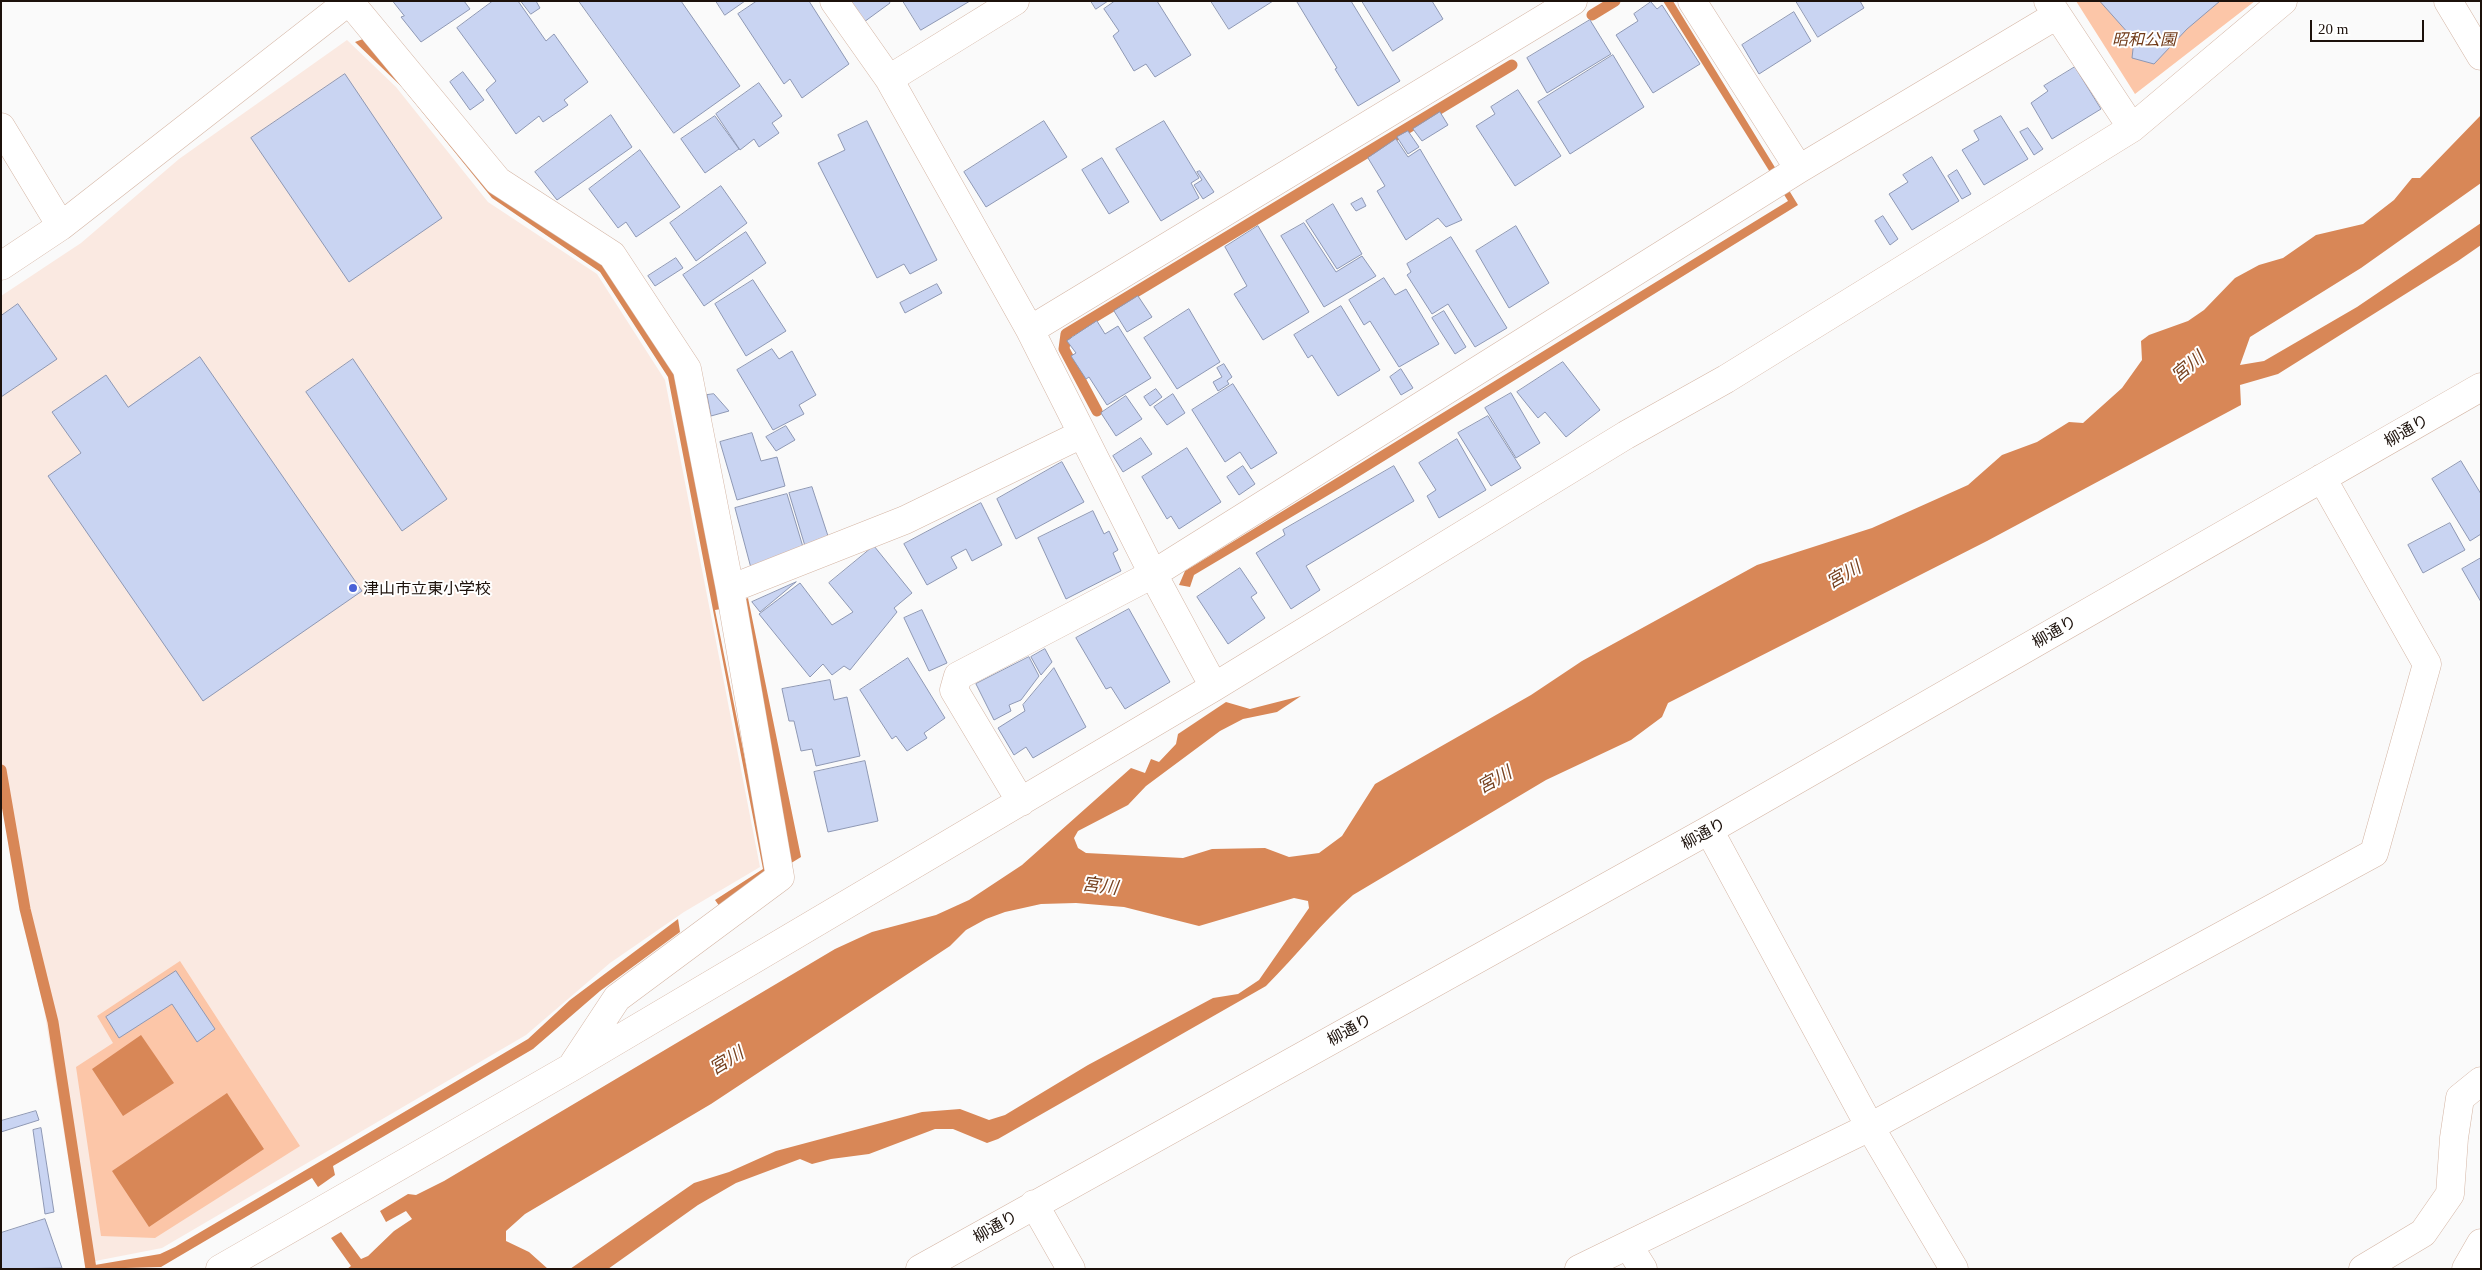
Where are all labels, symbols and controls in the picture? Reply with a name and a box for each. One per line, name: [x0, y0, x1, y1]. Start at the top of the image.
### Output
scale bar: [2312, 10, 2426, 42]
text: 20 m: [2318, 21, 2348, 37]
park label: 昭和公園: [2112, 29, 2176, 49]
water label: 宮川: [2166, 346, 2208, 386]
street label: 柳通り: [2380, 410, 2432, 450]
water label: 宮川: [1822, 556, 1864, 592]
place label: 津山市立東小学校: [363, 578, 491, 598]
marker: 津山市立東小学校: [347, 582, 359, 594]
street label: 柳通り: [2028, 611, 2080, 651]
water label: 宮川: [1473, 761, 1515, 797]
street label: 柳通り: [1677, 813, 1729, 853]
water label: 宮川: [1081, 872, 1119, 898]
street label: 柳通り: [1323, 1009, 1375, 1049]
water label: 宮川: [705, 1041, 747, 1079]
street label: 柳通り: [969, 1206, 1021, 1246]

